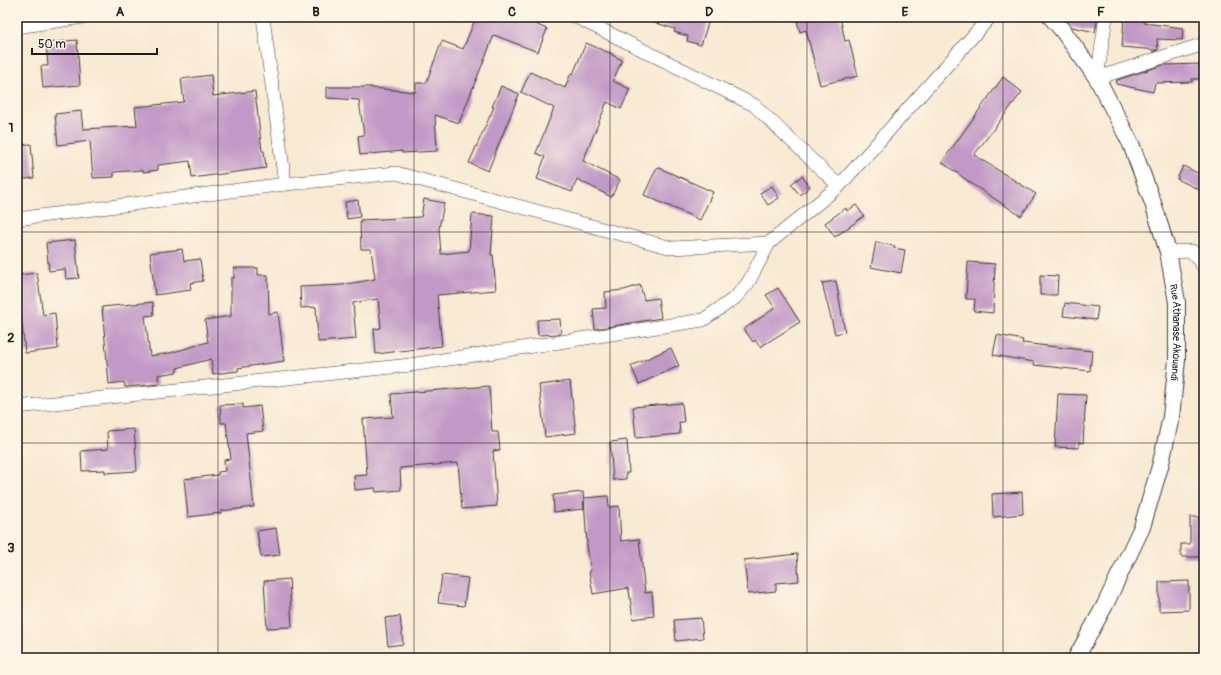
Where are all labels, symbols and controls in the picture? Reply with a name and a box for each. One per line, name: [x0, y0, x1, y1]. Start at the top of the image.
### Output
text: A: [116, 4, 125, 20]
text: B: [312, 4, 320, 20]
text: C: [508, 4, 516, 20]
text: D: [705, 4, 713, 20]
text: E: [902, 4, 909, 20]
text: F: [1097, 4, 1105, 20]
scale bar: [32, 30, 157, 56]
text: 50 m: [38, 37, 66, 52]
text: 1: [8, 120, 14, 136]
street label: Rue Athanase Akouandi: [1167, 283, 1182, 382]
text: 2: [7, 330, 15, 346]
text: 3: [7, 540, 15, 556]

